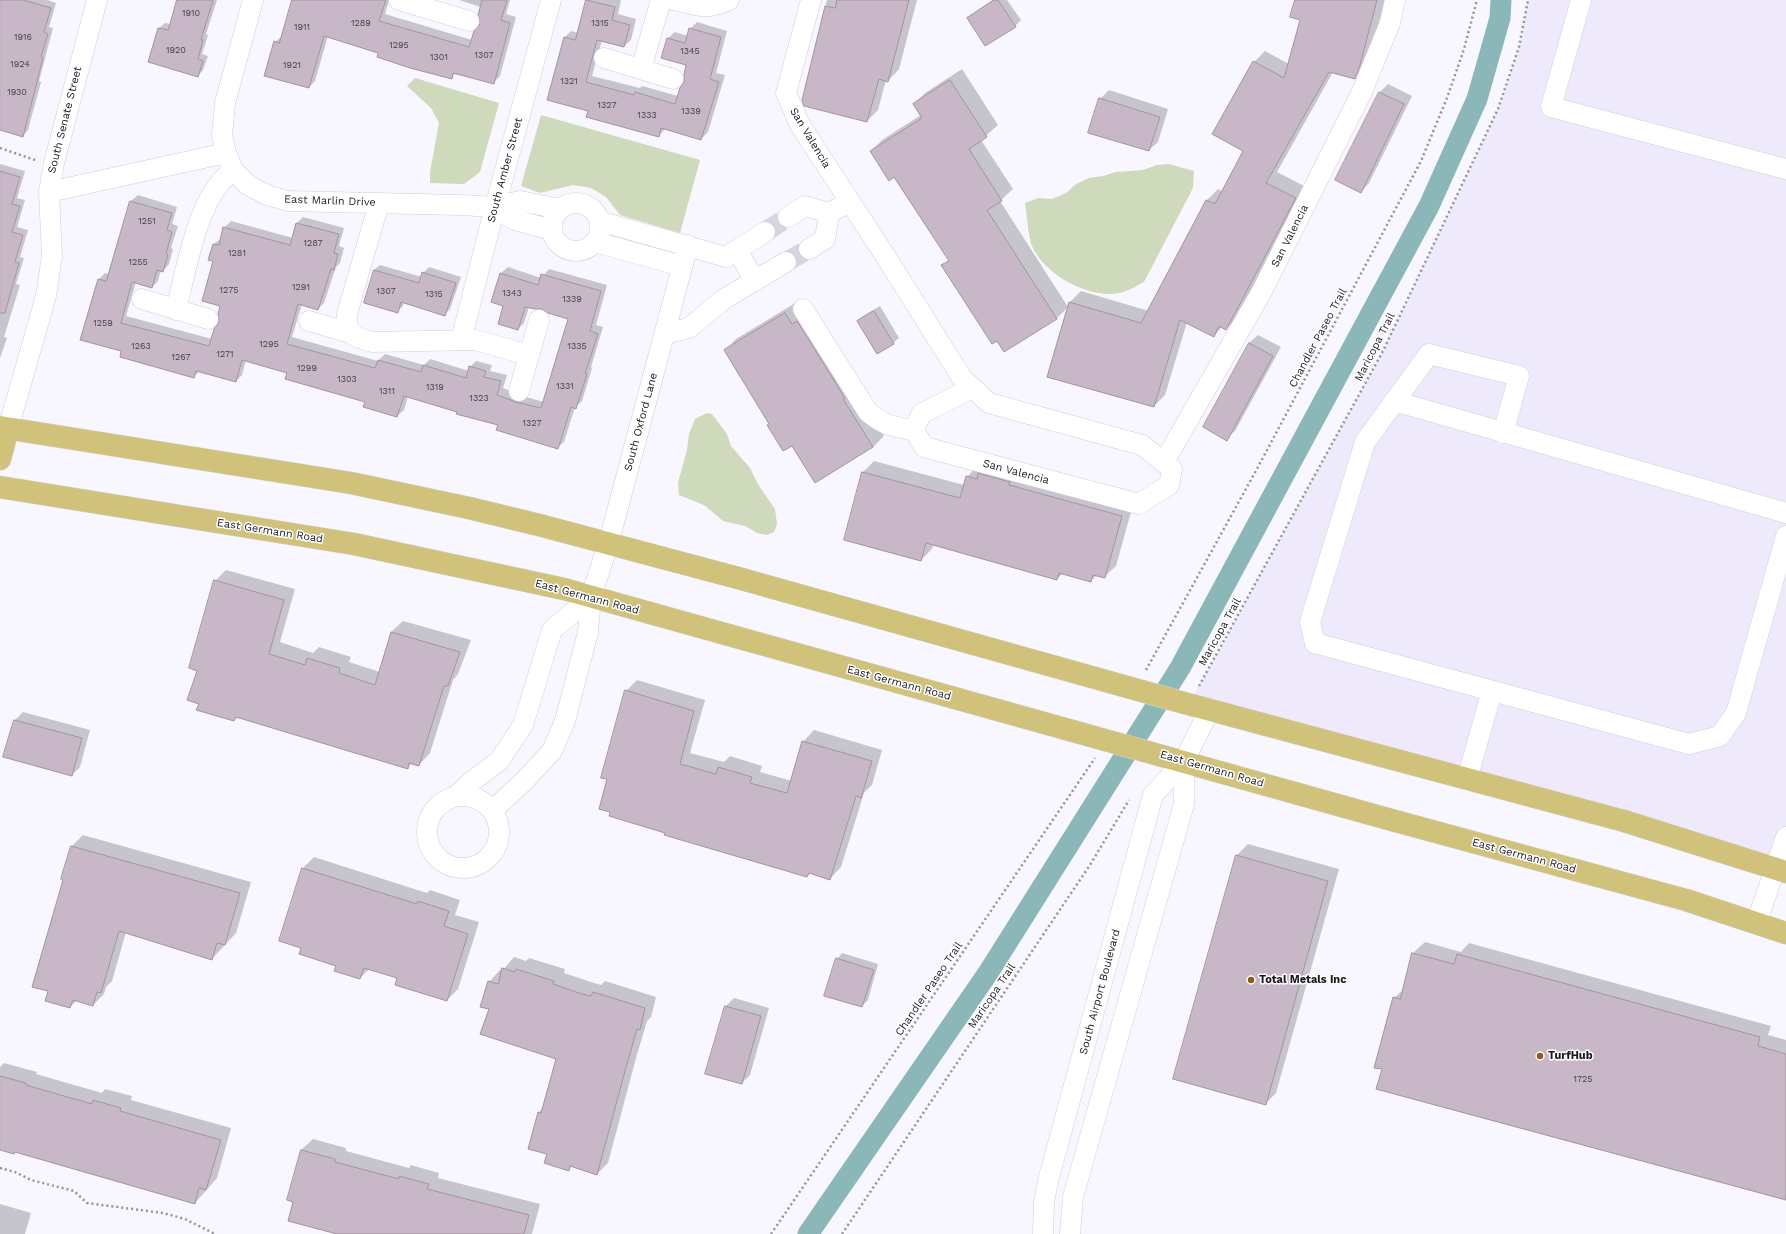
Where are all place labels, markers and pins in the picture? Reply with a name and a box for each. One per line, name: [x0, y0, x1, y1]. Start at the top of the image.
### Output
place label: Total Metals Inc: [1259, 973, 1346, 987]
marker: Total Metals Inc: [1246, 975, 1256, 985]
place label: TurfHub: [1548, 1049, 1593, 1063]
marker: TurfHub: [1535, 1051, 1545, 1061]

